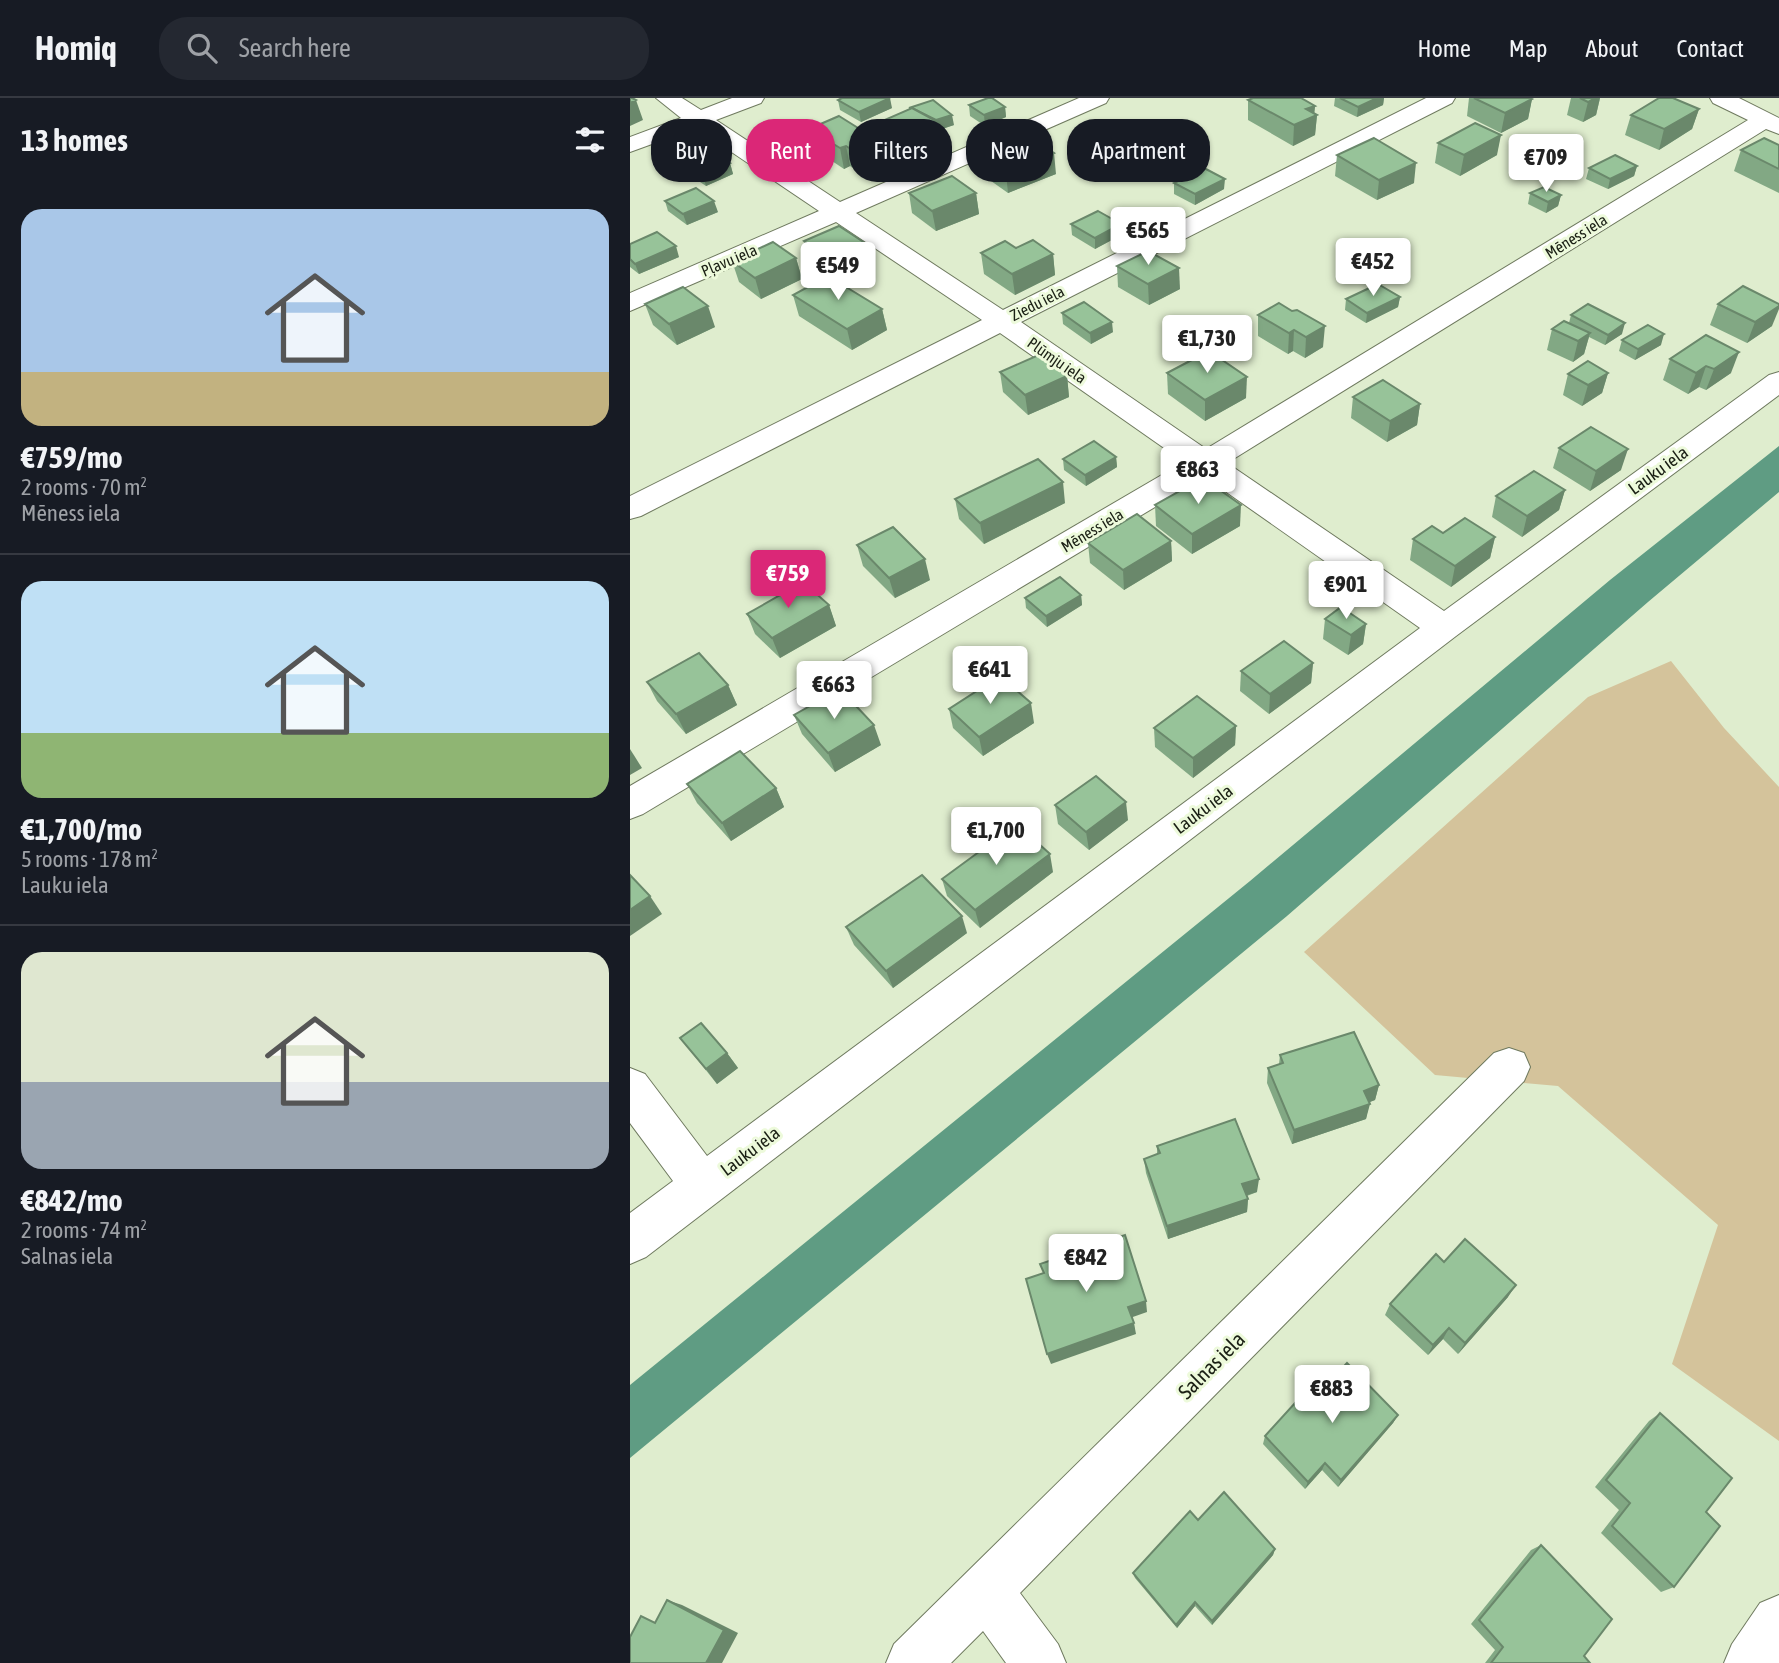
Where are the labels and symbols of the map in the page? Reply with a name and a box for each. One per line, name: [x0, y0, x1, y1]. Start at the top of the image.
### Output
pin: €709: [1505, 134, 1587, 194]
pin: €565: [1107, 208, 1189, 267]
street label: Mēness iela: [1542, 210, 1610, 262]
pin: €452: [1332, 238, 1414, 298]
street label: Pļavu iela: [698, 240, 760, 281]
pin: €549: [797, 242, 879, 302]
street label: Ziedu iela: [1007, 282, 1067, 324]
pin: €1,730: [1150, 316, 1264, 375]
street label: Plūmju iela: [1024, 333, 1090, 388]
street label: Lauku iela: [1624, 441, 1692, 499]
pin: €863: [1157, 446, 1239, 506]
street label: Mēness iela: [1058, 504, 1126, 556]
pin: €759: [747, 550, 829, 610]
pin: €901: [1305, 561, 1387, 621]
pin: €641: [949, 646, 1031, 706]
pin: €663: [793, 662, 875, 721]
street label: Lauku iela: [1169, 780, 1237, 838]
pin: €1,700: [939, 808, 1053, 867]
street label: Lauku iela: [716, 1122, 784, 1180]
pin: €842: [1045, 1234, 1127, 1294]
street label: Salnas iela: [1173, 1327, 1249, 1403]
pin: €883: [1291, 1366, 1373, 1425]

